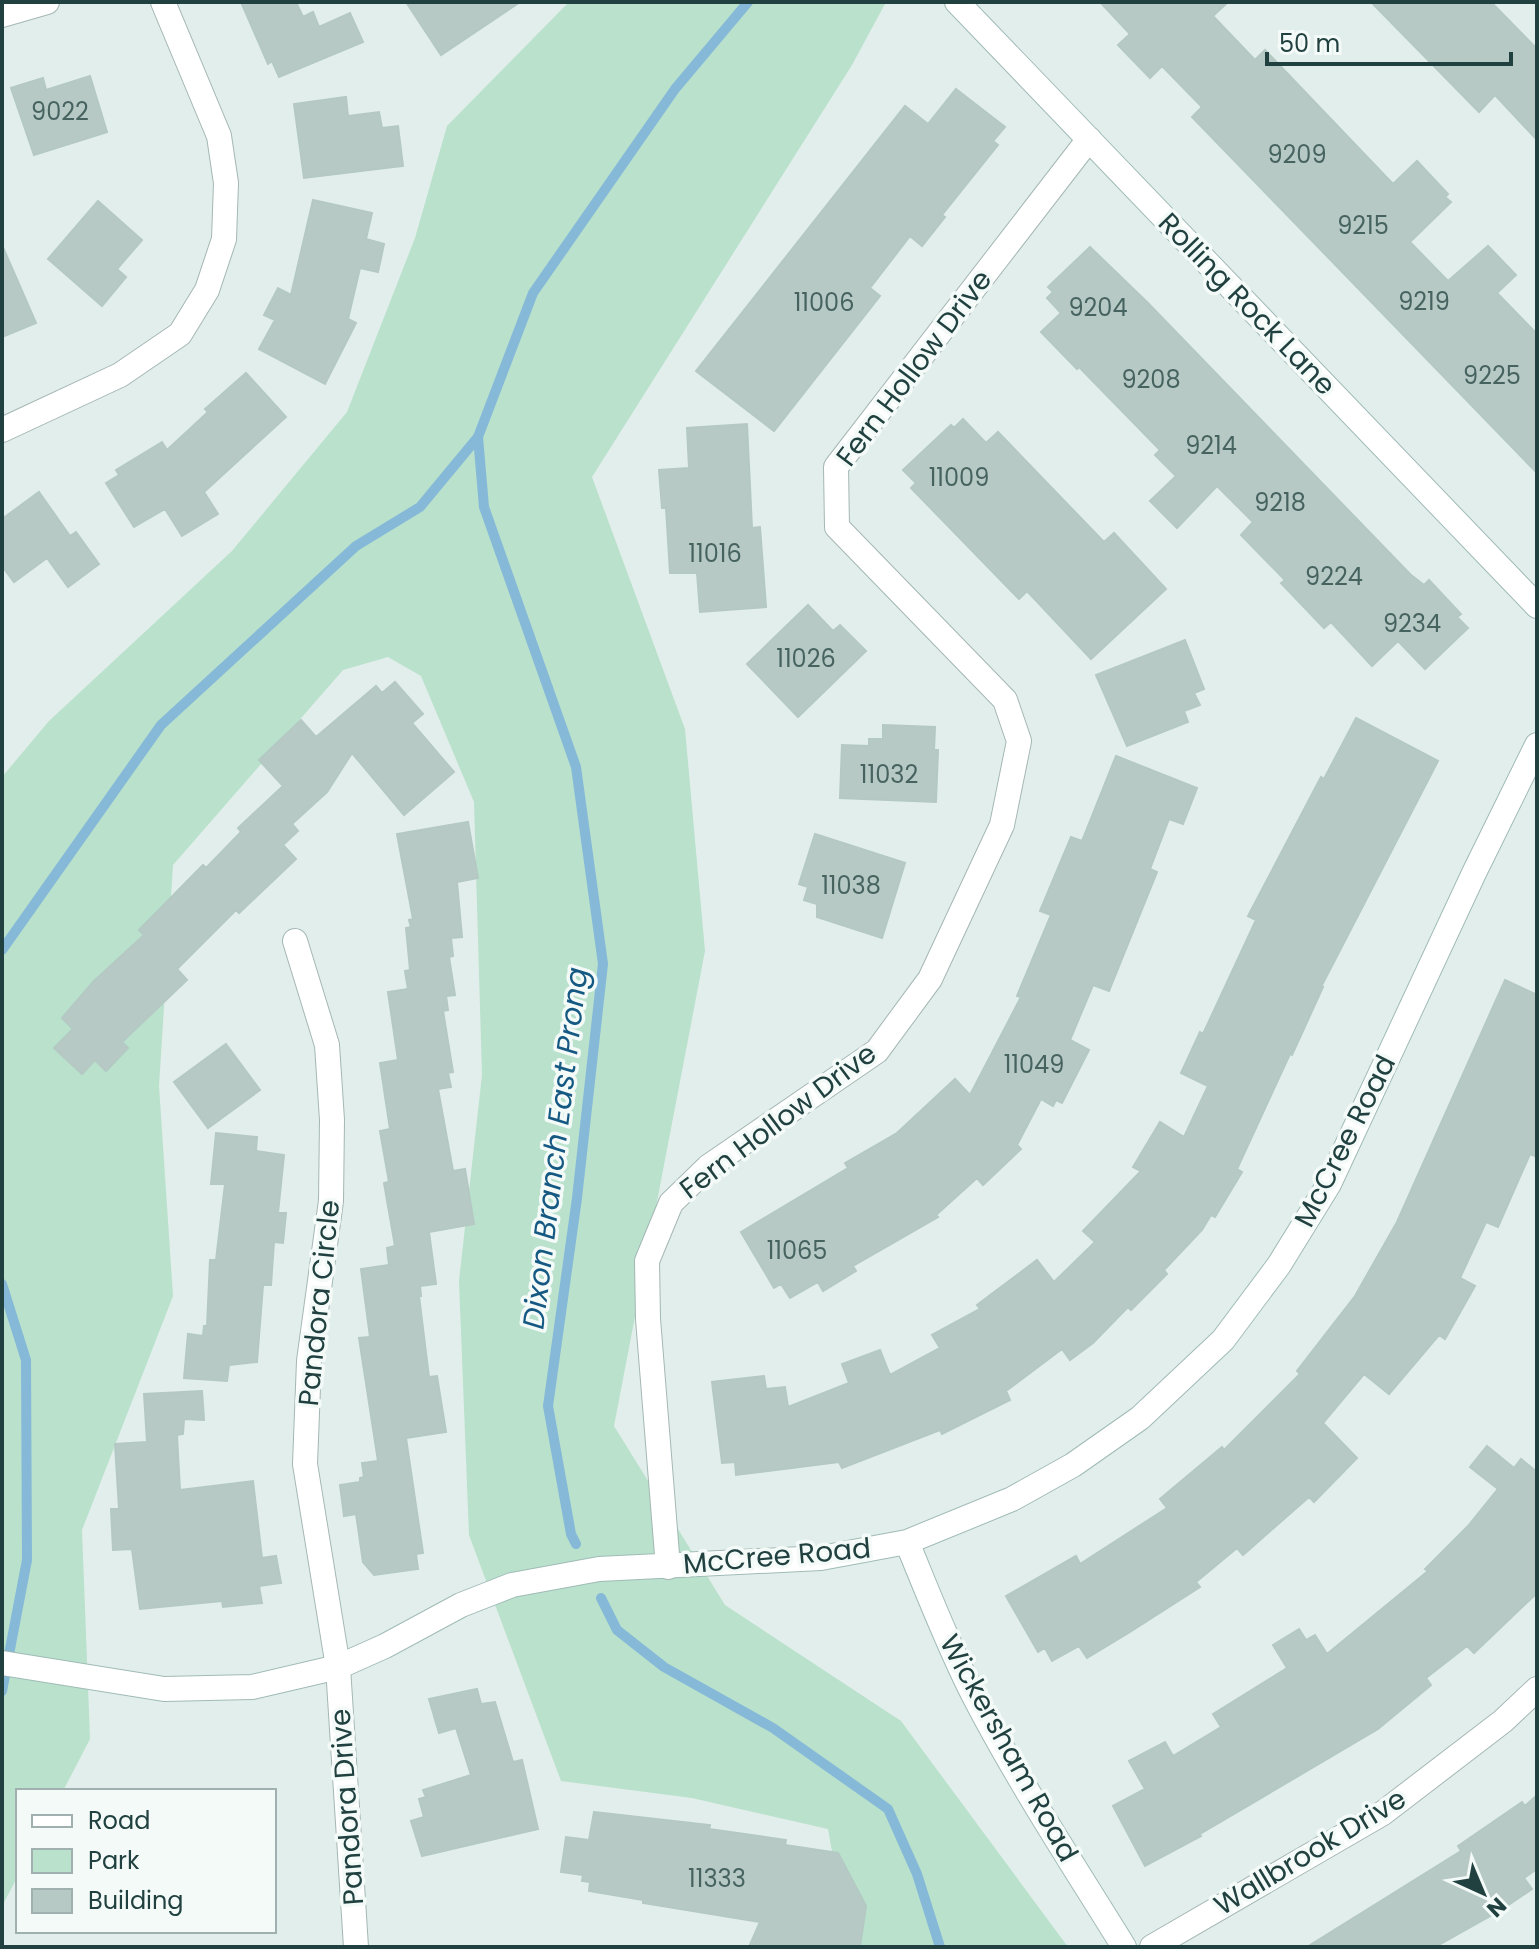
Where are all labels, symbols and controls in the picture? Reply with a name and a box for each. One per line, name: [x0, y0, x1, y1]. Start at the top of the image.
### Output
scale bar: [1267, 16, 1511, 66]
text: 50 m: [1279, 27, 1340, 60]
house number: 9022: [31, 95, 89, 128]
house number: 9209: [1267, 138, 1327, 171]
street label: Rolling Rock Lane: [1150, 204, 1344, 404]
house number: 9215: [1337, 209, 1389, 242]
street label: Fern Hollow Drive: [827, 262, 1001, 474]
house number: 9219: [1398, 285, 1450, 318]
house number: 11006: [794, 286, 854, 319]
house number: 9204: [1068, 291, 1128, 324]
house number: 9225: [1463, 359, 1521, 392]
house number: 9208: [1121, 363, 1181, 396]
house number: 9214: [1185, 429, 1237, 462]
house number: 11009: [929, 461, 989, 494]
house number: 9218: [1254, 486, 1306, 519]
house number: 11016: [688, 537, 742, 570]
house number: 9224: [1305, 560, 1363, 593]
house number: 9234: [1383, 607, 1441, 640]
house number: 11026: [776, 642, 836, 675]
house number: 11032: [860, 758, 918, 791]
house number: 11038: [821, 869, 881, 902]
water label: Dixon Branch East Prong: [511, 965, 599, 1331]
street label: Fern Hollow Drive: [672, 1034, 884, 1208]
house number: 11049: [1004, 1048, 1064, 1081]
street label: McCree Road: [1285, 1048, 1405, 1234]
street label: Pandora Circle: [289, 1198, 349, 1408]
house number: 11065: [767, 1234, 827, 1267]
street label: McCree Road: [682, 1528, 872, 1584]
street label: Wickersham Road: [930, 1627, 1088, 1869]
street label: Pandora Drive: [321, 1707, 373, 1907]
street label: Wallbrook Drive: [1207, 1779, 1413, 1925]
legend: [16, 1789, 276, 1933]
text: Road: [88, 1804, 150, 1837]
text: Park: [88, 1844, 140, 1877]
north arrow: [1443, 1853, 1523, 1933]
house number: 11333: [688, 1862, 746, 1895]
text: Building: [88, 1884, 184, 1917]
text: N: [1480, 1890, 1513, 1924]

